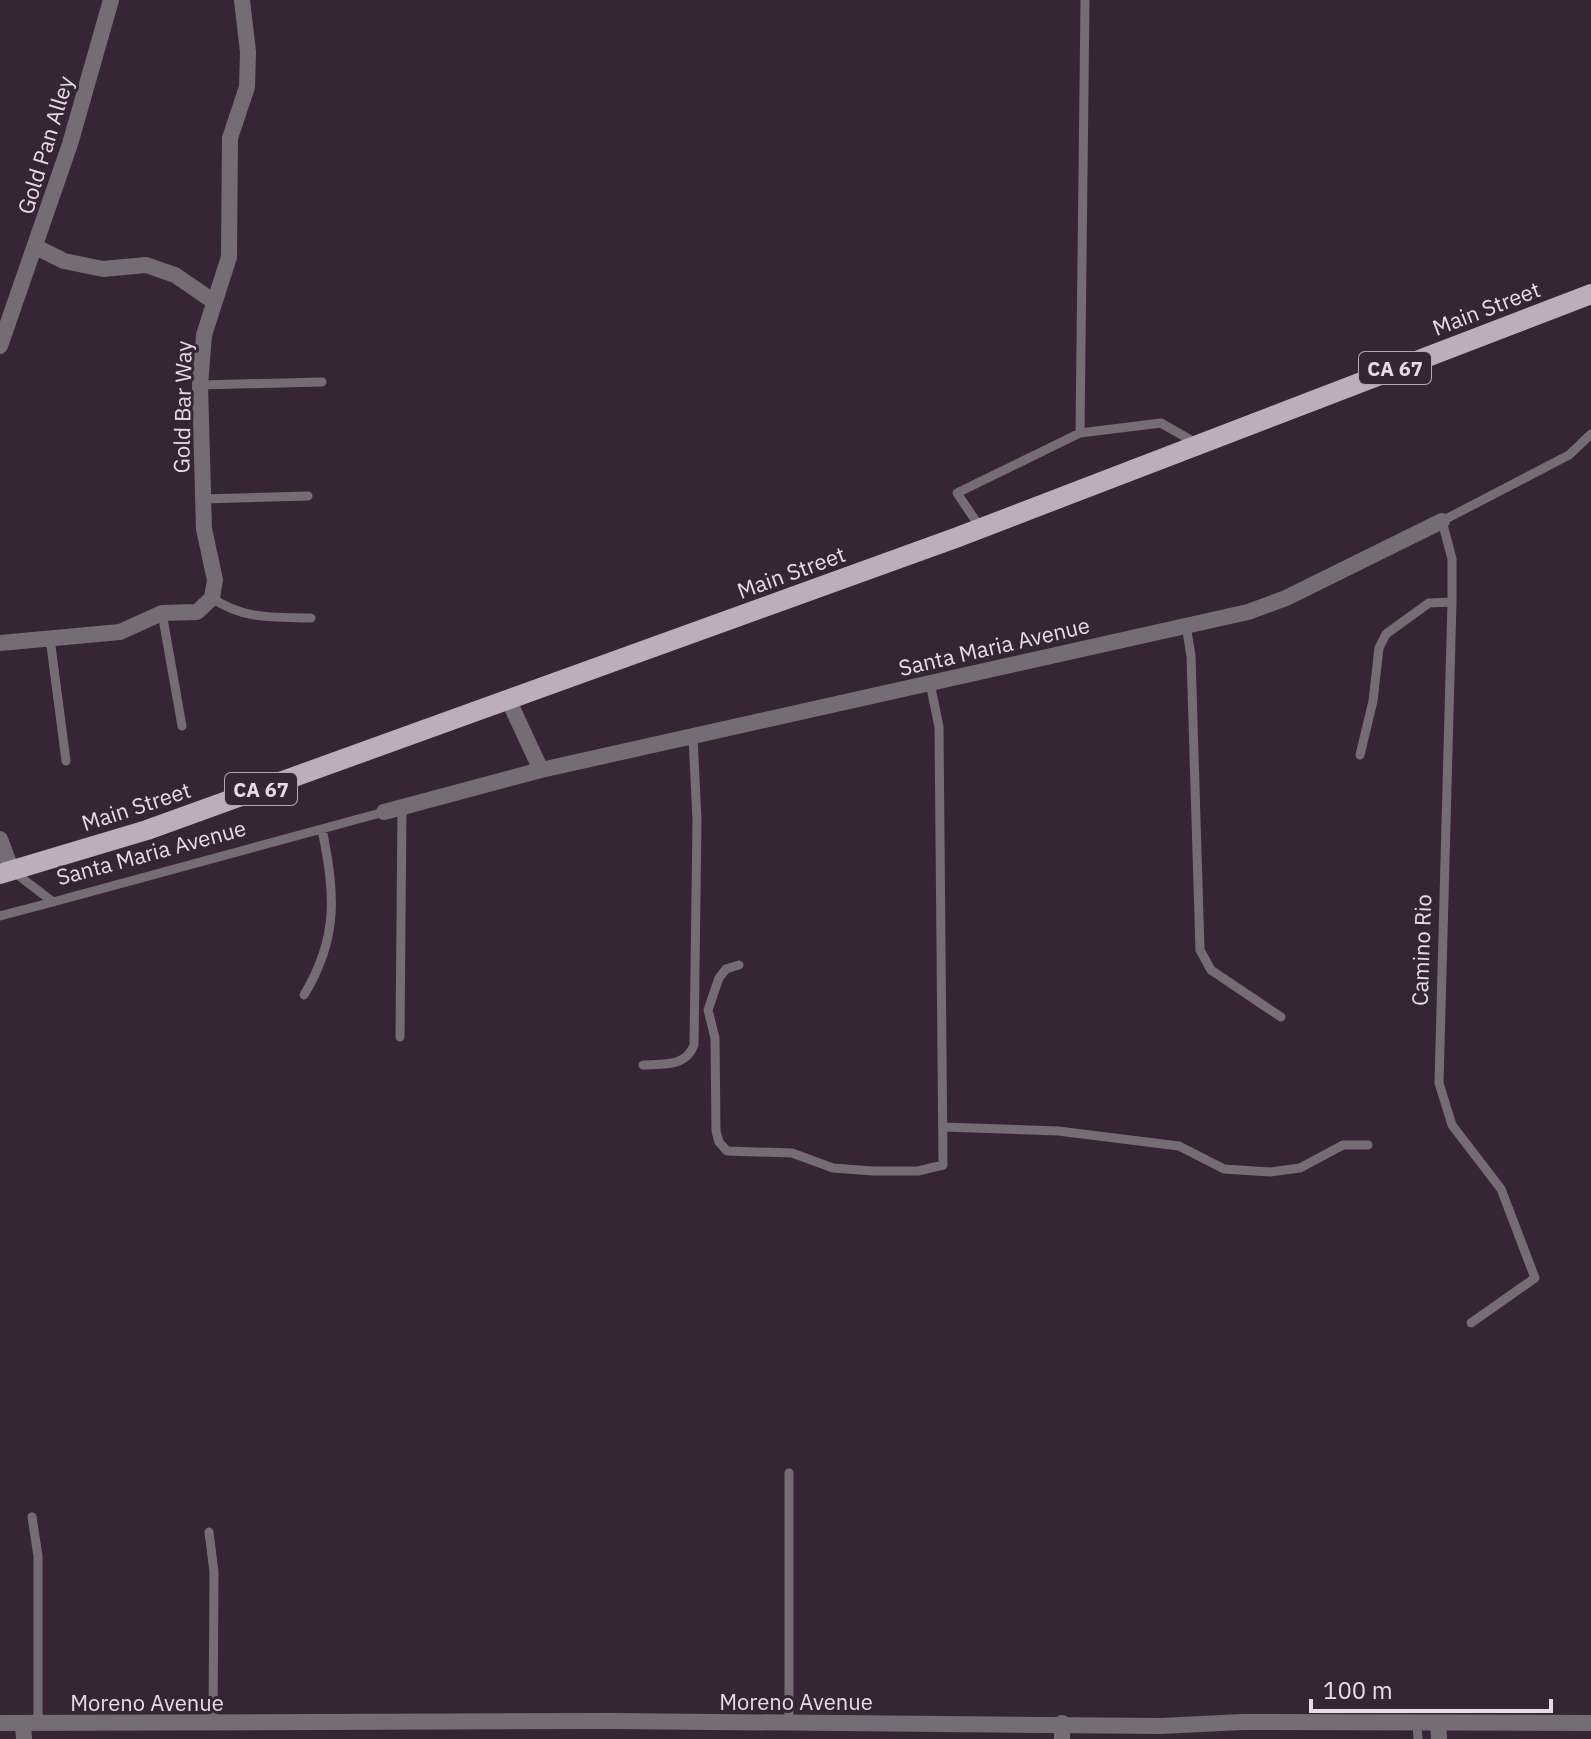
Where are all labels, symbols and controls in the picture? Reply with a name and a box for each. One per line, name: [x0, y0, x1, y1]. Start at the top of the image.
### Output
street label: Gold Pan Alley: [10, 72, 80, 218]
street label: Main Street: [1428, 274, 1544, 342]
street label: Gold Bar Way: [166, 340, 198, 474]
road number: CA 67: [1359, 352, 1431, 384]
street label: Main Street: [733, 539, 849, 605]
street label: Santa Maria Avenue: [896, 610, 1092, 682]
road number: CA 67: [225, 773, 297, 805]
street label: Main Street: [78, 775, 194, 837]
street label: Santa Maria Avenue: [53, 813, 249, 891]
street label: Camino Rio: [1405, 894, 1437, 1006]
scale bar: [1311, 1663, 1551, 1713]
text: 100 m: [1323, 1674, 1393, 1706]
street label: Moreno Avenue: [719, 1687, 873, 1716]
street label: Moreno Avenue: [70, 1688, 224, 1717]

